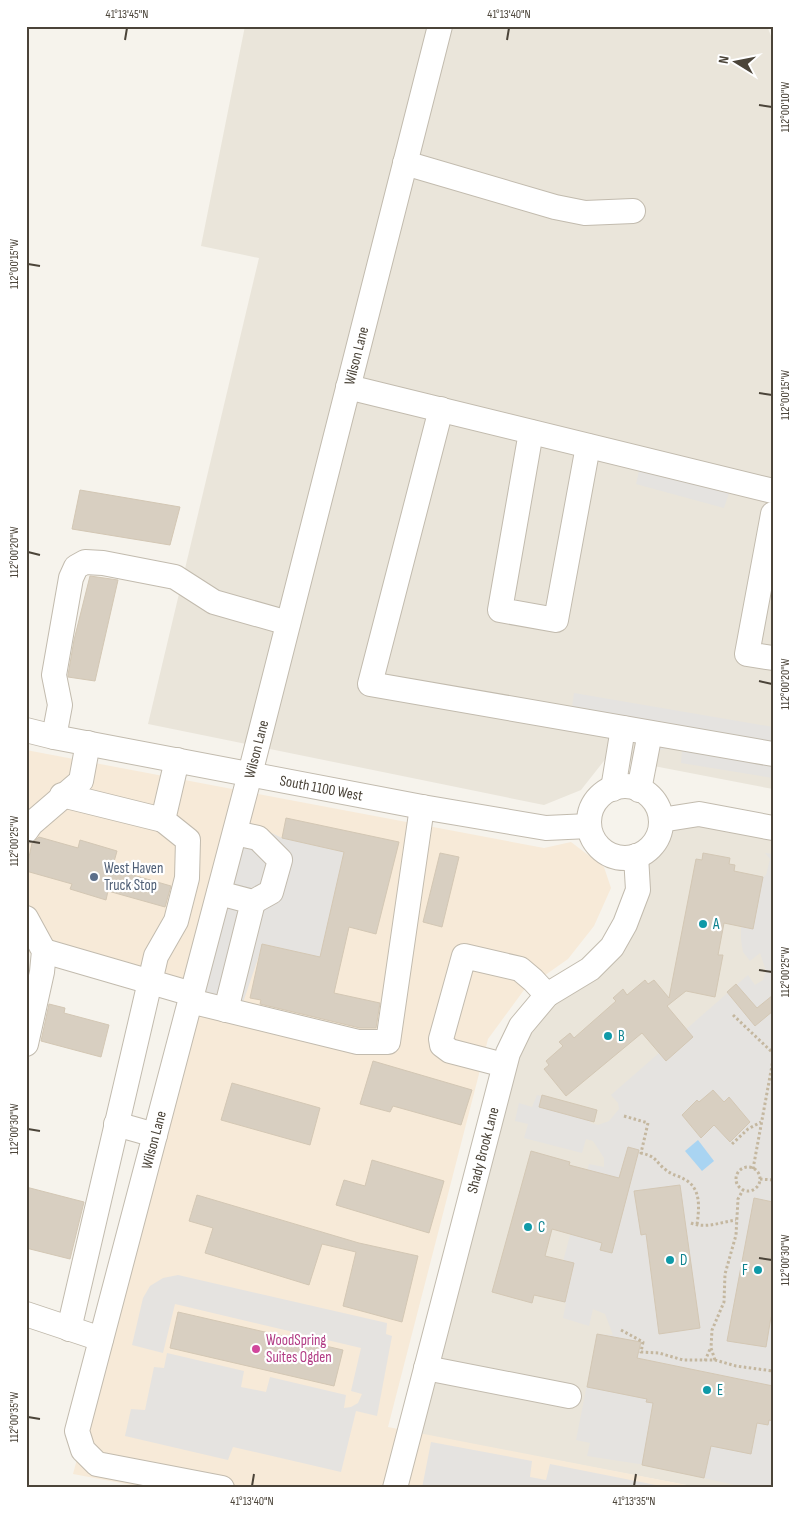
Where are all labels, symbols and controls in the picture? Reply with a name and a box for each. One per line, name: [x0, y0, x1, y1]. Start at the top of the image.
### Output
text: 41°13'45"N: [106, 7, 148, 22]
text: 41°13'40"N: [487, 7, 531, 22]
north arrow: [712, 38, 762, 88]
text: N: [715, 55, 733, 65]
text: 112°00'10"W: [778, 82, 793, 132]
text: 112°00'15"W: [7, 239, 22, 289]
street label: Wilson Lane: [340, 325, 373, 387]
text: 112°00'15"W: [778, 370, 793, 420]
text: 112°00'20"W: [7, 526, 22, 578]
text: 112°00'20"W: [778, 658, 793, 710]
street label: Wilson Lane: [240, 718, 273, 781]
street label: South 1100 West: [278, 771, 365, 806]
text: 112°00'25"W: [7, 815, 22, 866]
place label: West Haven Truck Stop: [104, 859, 163, 895]
marker: West Haven Truck Stop: [88, 871, 100, 883]
place label: A: [712, 915, 720, 934]
marker: A: [697, 918, 709, 930]
text: 112°00'25"W: [778, 946, 793, 997]
place label: B: [618, 1027, 625, 1046]
marker: B: [602, 1030, 614, 1042]
text: 112°00'30"W: [7, 1103, 22, 1155]
street label: Shady Brook Lane: [463, 1105, 504, 1195]
street label: Wilson Lane: [137, 1109, 171, 1171]
place label: C: [538, 1218, 545, 1237]
marker: C: [522, 1221, 534, 1233]
text: 112°00'30"W: [778, 1234, 793, 1286]
place label: D: [680, 1251, 687, 1270]
marker: D: [664, 1254, 676, 1266]
place label: F: [742, 1261, 748, 1280]
marker: F: [752, 1264, 764, 1276]
place label: WoodSpring Suites Ogden: [266, 1331, 332, 1367]
marker: WoodSpring Suites Ogden: [250, 1343, 262, 1355]
place label: E: [717, 1381, 723, 1400]
marker: E: [701, 1384, 713, 1396]
text: 112°00'35"W: [7, 1391, 22, 1442]
text: 41°13'40"N: [230, 1494, 274, 1509]
text: 41°13'35"N: [613, 1494, 655, 1509]

